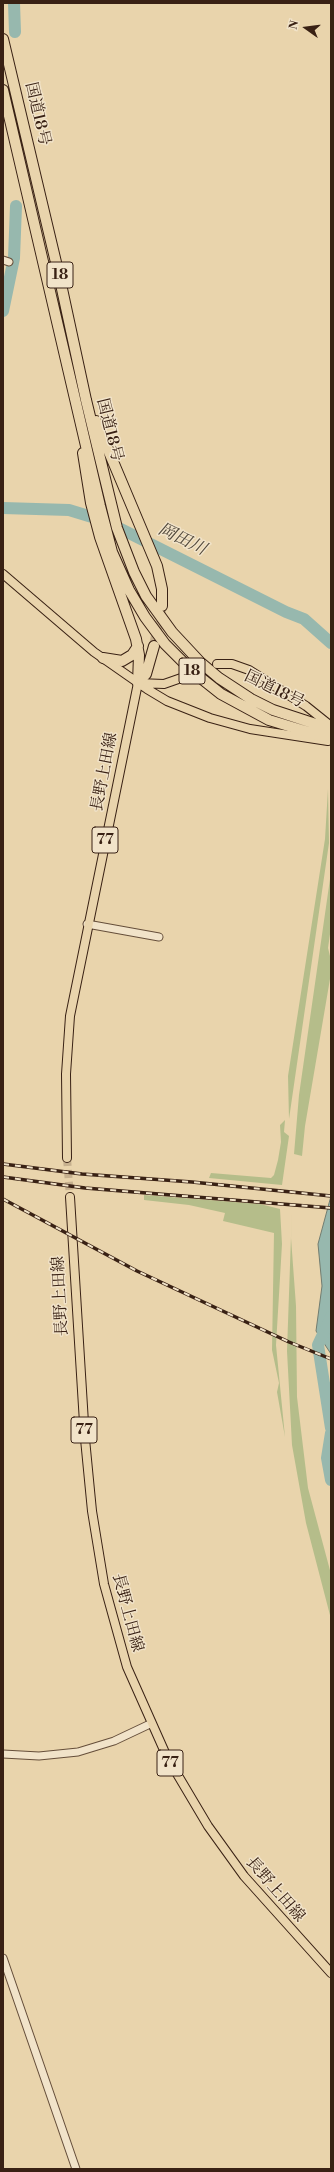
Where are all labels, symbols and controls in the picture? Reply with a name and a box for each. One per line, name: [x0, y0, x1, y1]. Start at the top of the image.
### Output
north arrow: [286, 8, 326, 48]
text: N: [287, 19, 302, 31]
street label: 国道18号: [20, 80, 54, 148]
road number: 18: [47, 262, 73, 288]
street label: 国道18号: [92, 396, 126, 464]
water label: 岡田川: [155, 520, 209, 560]
road number: 18: [179, 658, 205, 684]
street label: 国道18号: [241, 667, 307, 713]
street label: 長野上田線: [88, 731, 122, 813]
road number: 77: [92, 827, 118, 853]
street label: 長野上田線: [49, 1256, 73, 1336]
road number: 77: [71, 1417, 97, 1443]
street label: 長野上田線: [107, 1572, 147, 1654]
road number: 77: [157, 1750, 183, 1776]
street label: 長野上田線: [242, 1854, 308, 1926]

